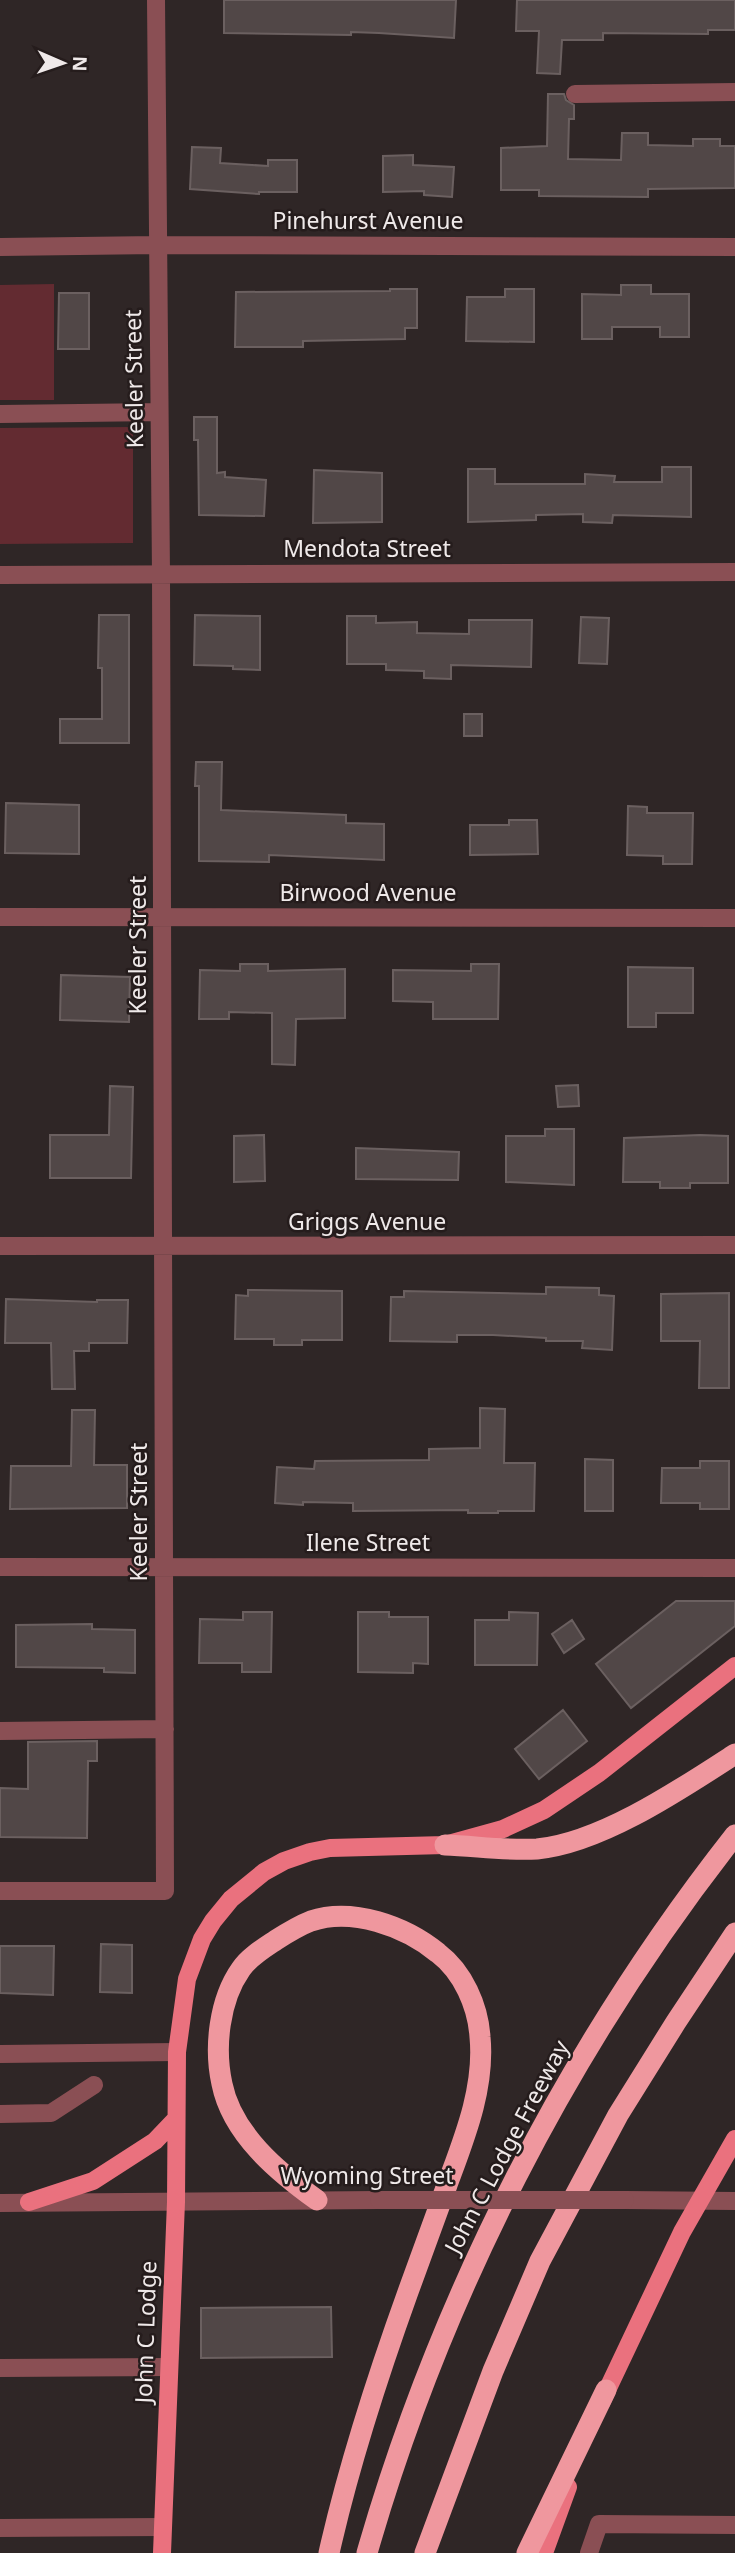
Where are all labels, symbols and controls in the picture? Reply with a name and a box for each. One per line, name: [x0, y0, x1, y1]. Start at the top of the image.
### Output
north arrow: [28, 28, 98, 98]
text: N: [67, 55, 93, 72]
street label: Pinehurst Avenue: [272, 204, 464, 236]
street label: Keeler Street: [116, 309, 150, 449]
street label: Mendota Street: [283, 532, 451, 564]
street label: Keeler Street: [121, 876, 153, 1014]
street label: Birwood Avenue: [279, 876, 457, 908]
street label: Griggs Avenue: [288, 1205, 446, 1237]
street label: Keeler Street: [122, 1443, 154, 1581]
street label: Ilene Street: [306, 1526, 430, 1558]
street label: John C Lodge Freeway: [435, 2034, 576, 2261]
street label: Wyoming Street: [280, 2159, 454, 2191]
street label: John C Lodge: [126, 2260, 163, 2406]

